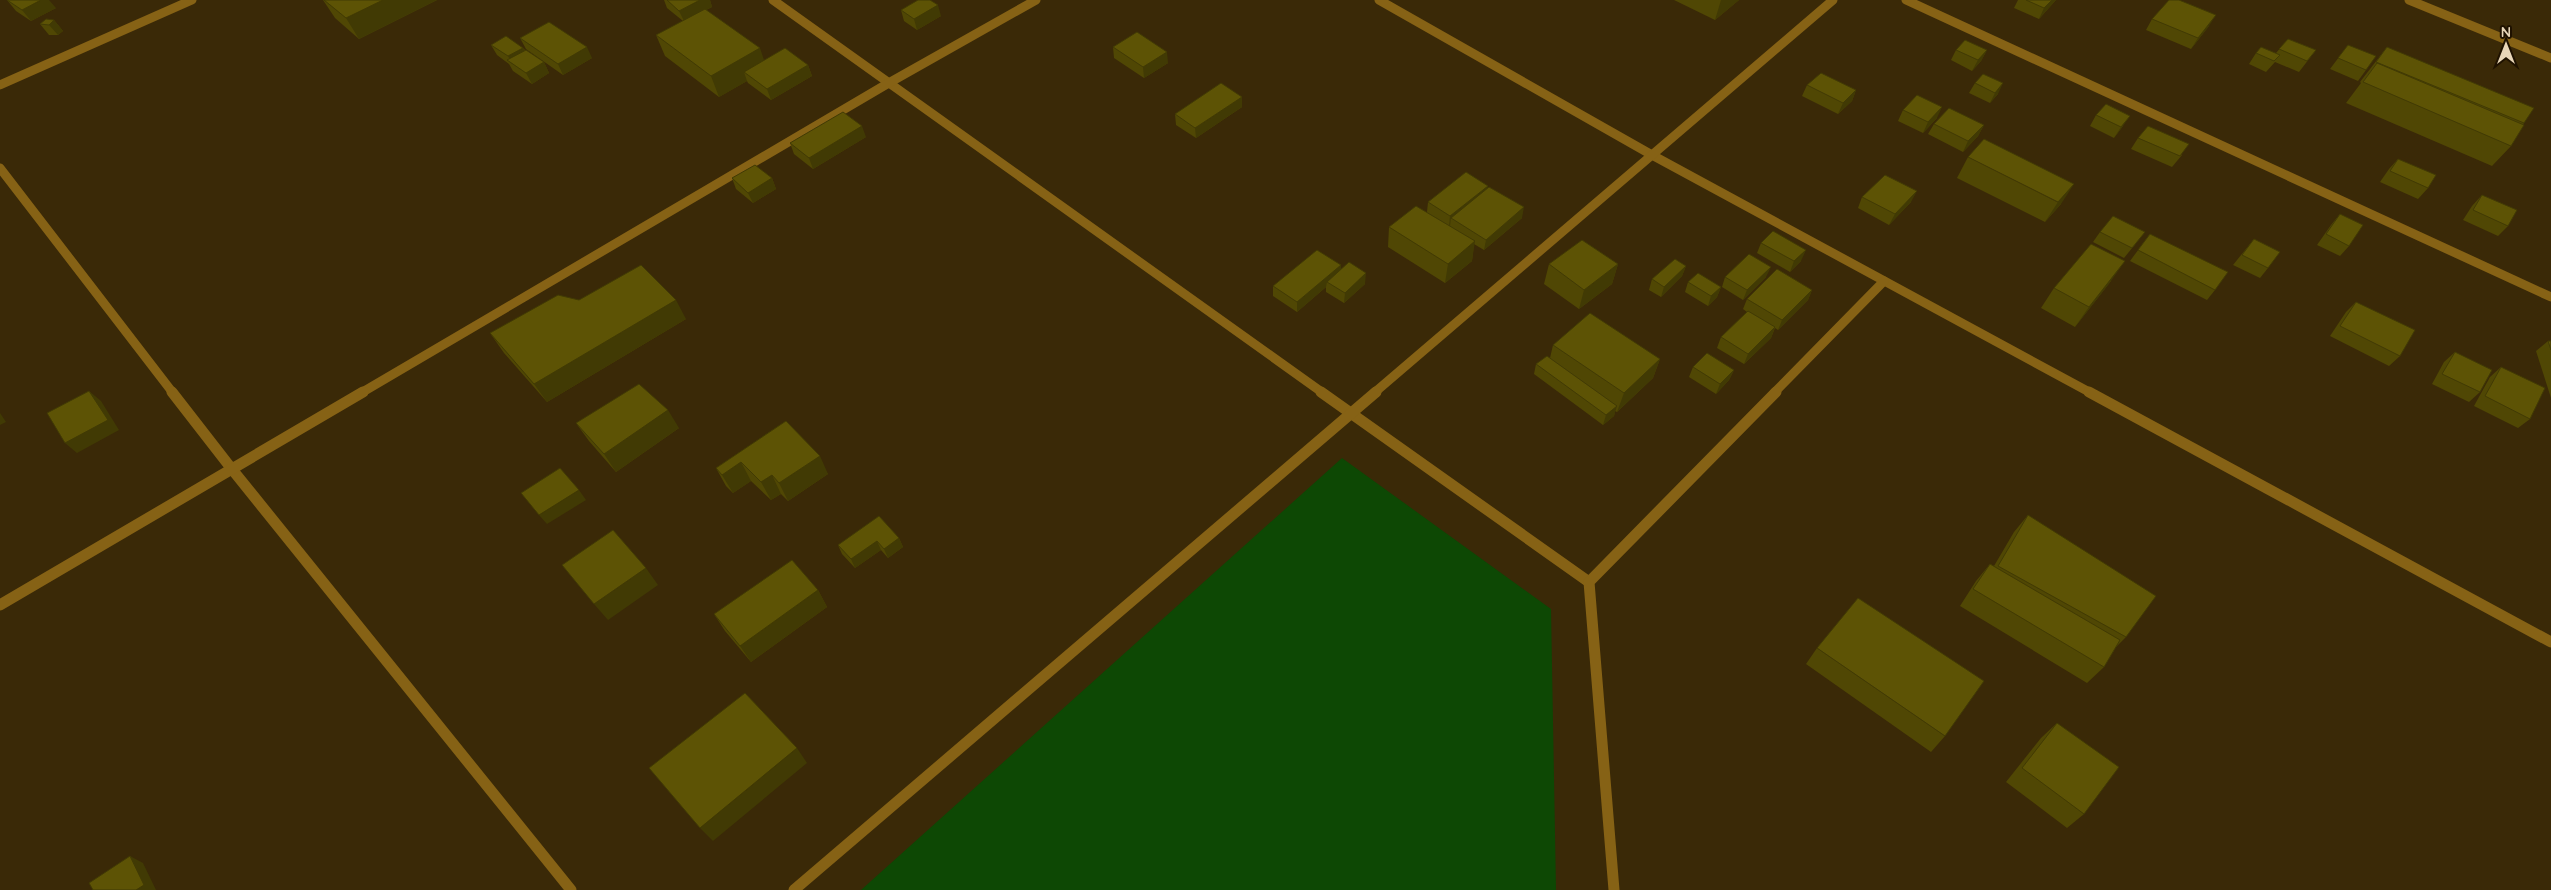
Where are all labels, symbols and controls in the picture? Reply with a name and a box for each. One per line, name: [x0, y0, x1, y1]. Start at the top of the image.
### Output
north arrow: [2481, 20, 2531, 70]
text: N: [2501, 23, 2511, 41]

